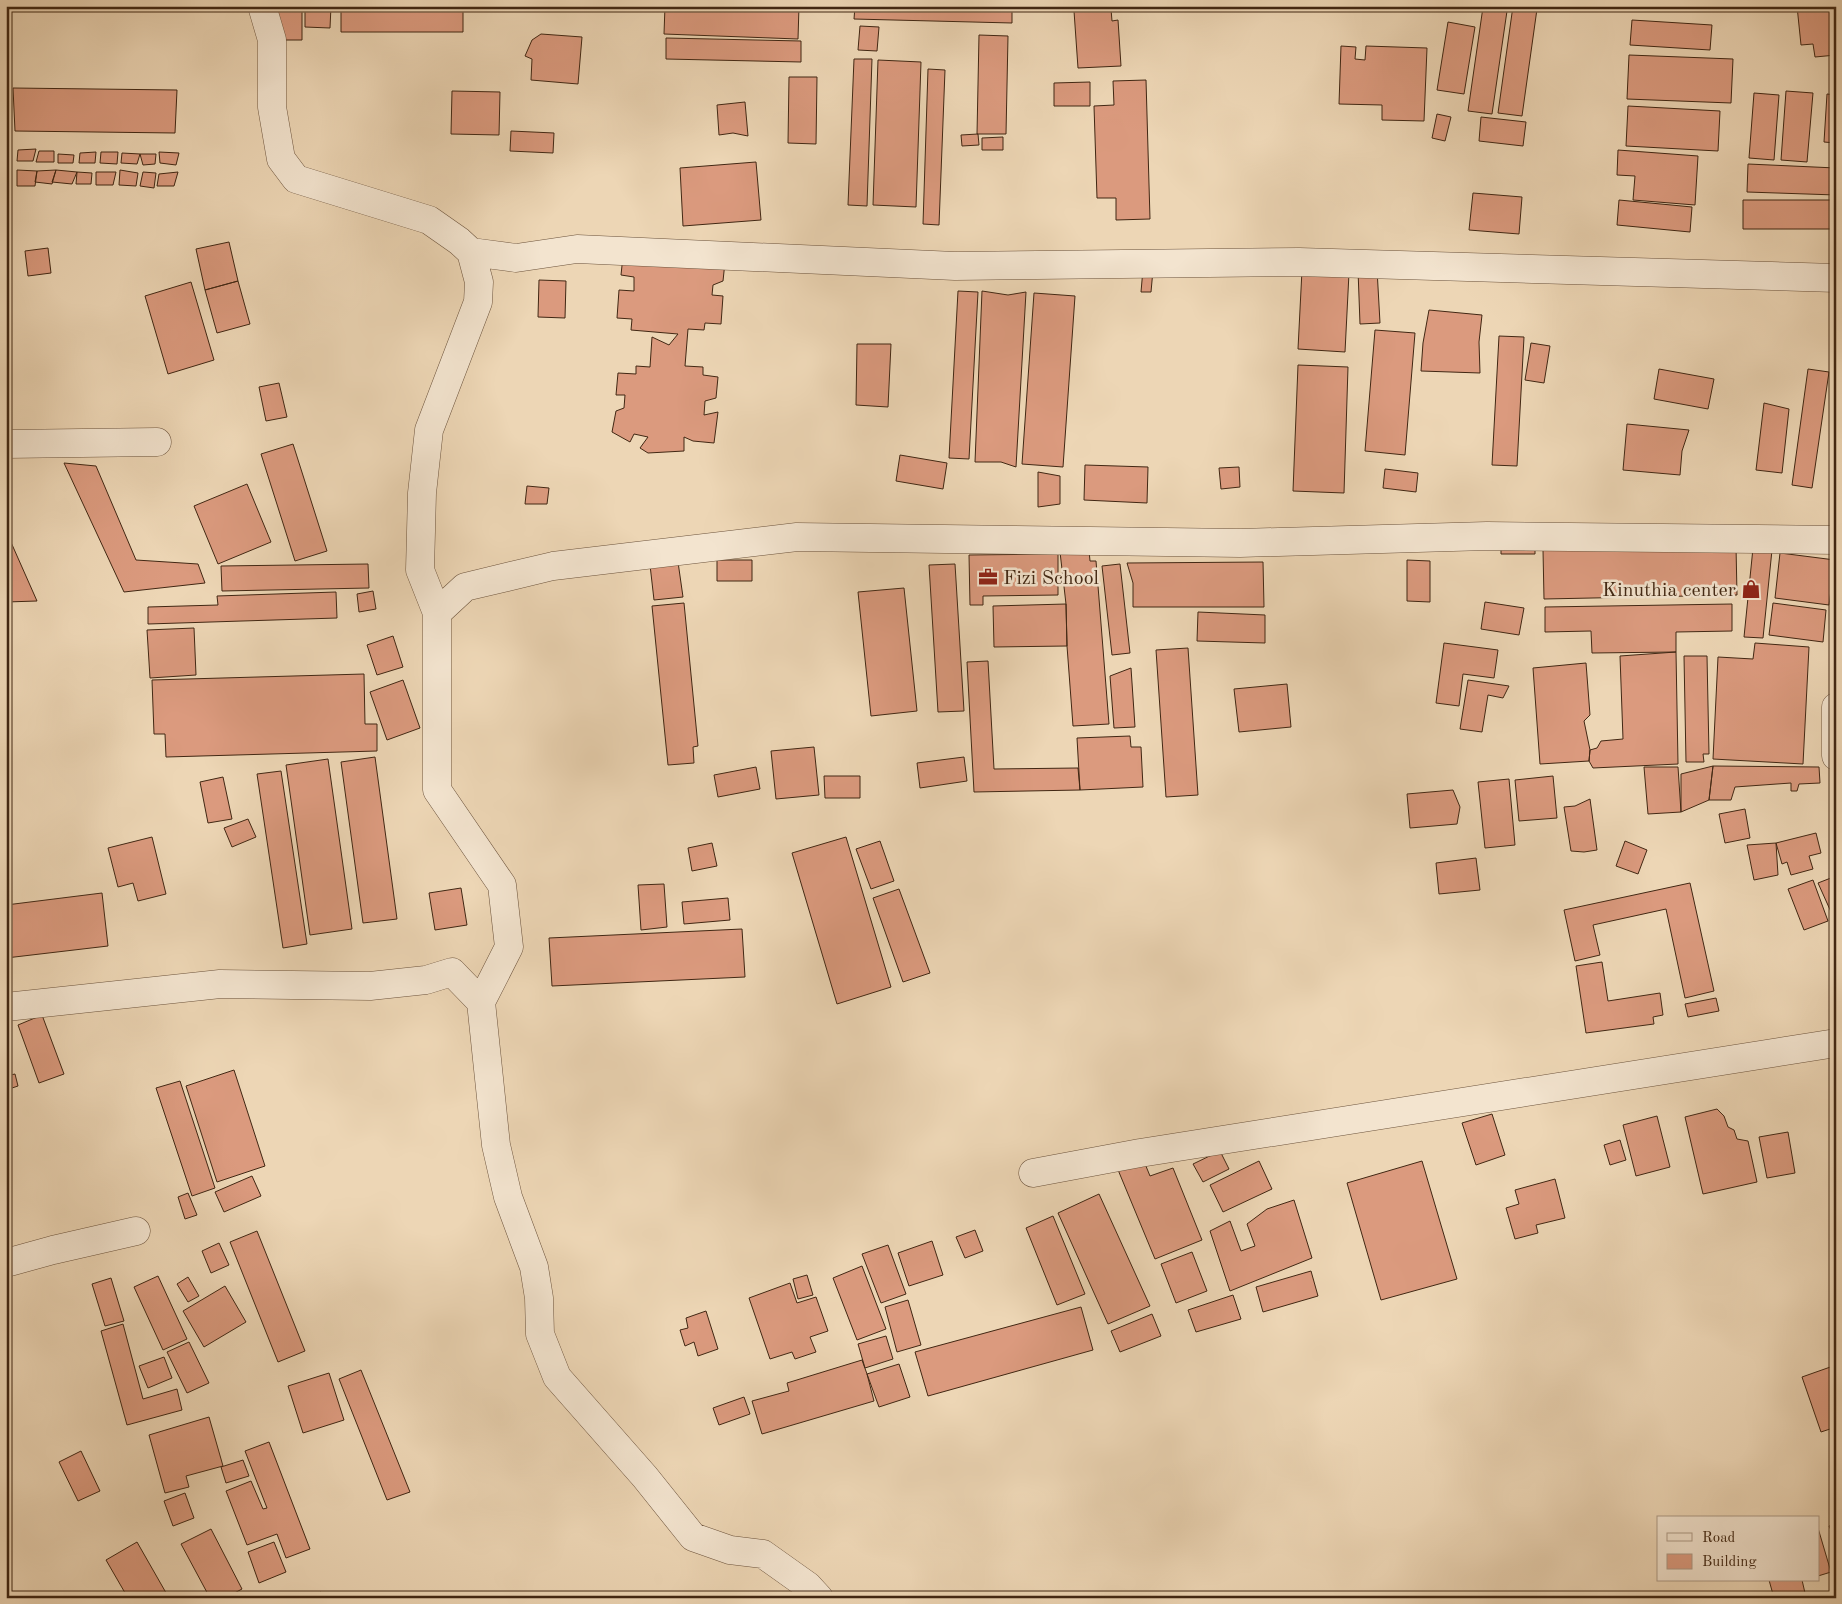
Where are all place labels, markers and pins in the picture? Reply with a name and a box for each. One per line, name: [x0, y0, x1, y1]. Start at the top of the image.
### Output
office icon: Fizi School: [977, 566, 999, 588]
place label: Fizi School: [1003, 569, 1099, 589]
shop icon: Kinuthia center: [1740, 578, 1762, 600]
place label: Kinuthia center: [1602, 581, 1736, 601]

